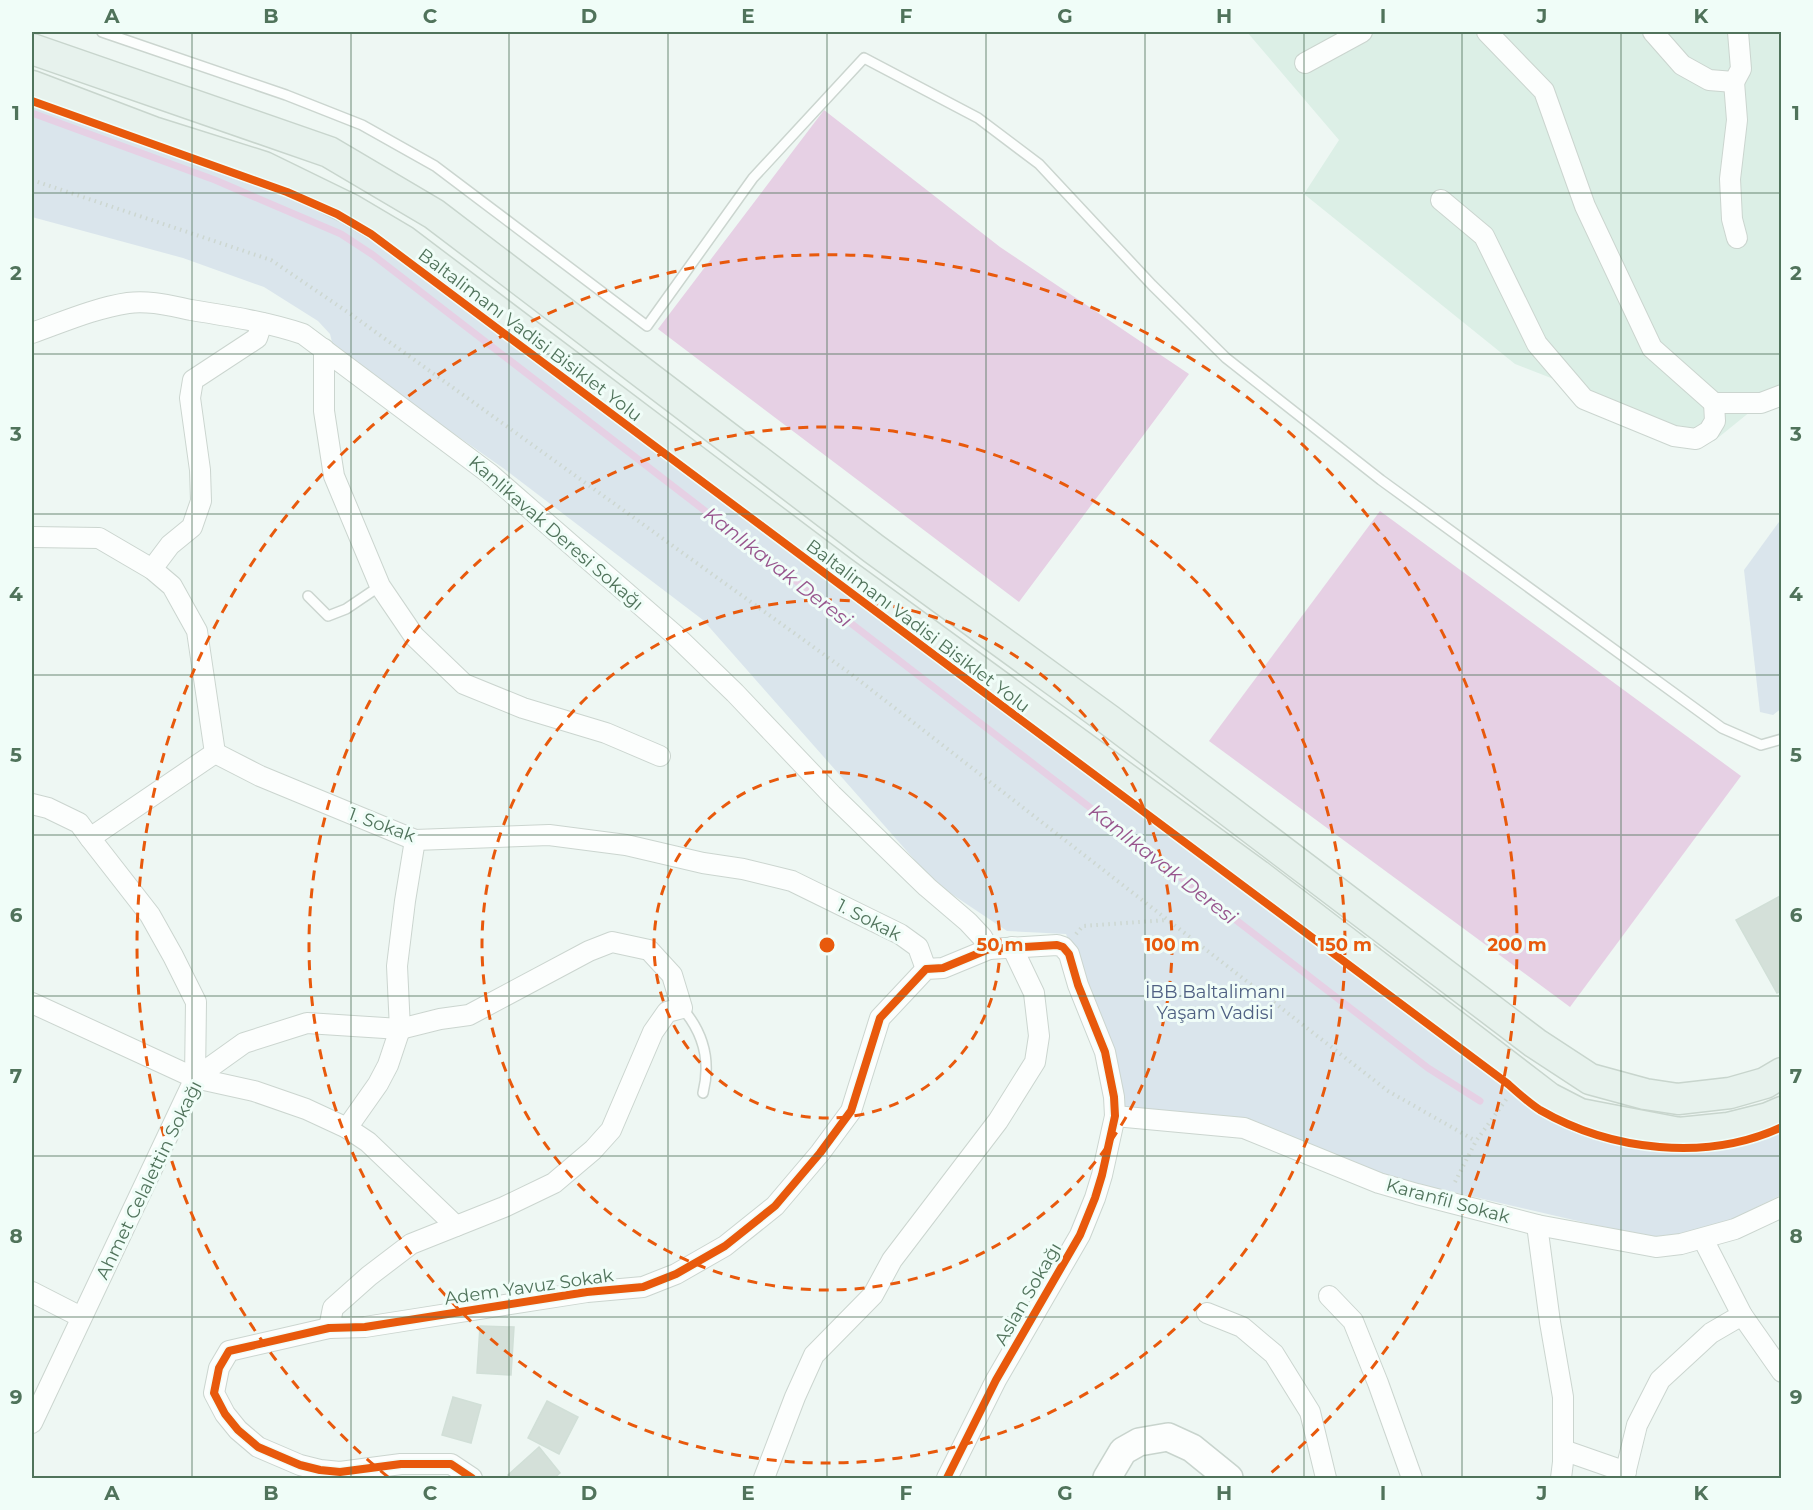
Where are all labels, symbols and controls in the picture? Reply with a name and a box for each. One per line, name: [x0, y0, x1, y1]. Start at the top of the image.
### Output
text: A: [103, 4, 120, 28]
text: B: [263, 4, 279, 28]
text: C: [423, 4, 438, 28]
text: D: [581, 4, 597, 28]
text: E: [741, 4, 755, 28]
text: F: [900, 4, 913, 28]
text: G: [1057, 4, 1073, 28]
text: H: [1216, 4, 1232, 28]
text: I: [1380, 4, 1386, 28]
text: J: [1536, 4, 1547, 28]
text: K: [1694, 4, 1710, 28]
text: 1: [12, 101, 20, 125]
text: 1: [1792, 101, 1800, 125]
street label: Baltalimanı Vadisi Bisiklet Yolu: [414, 244, 646, 426]
text: 2: [10, 261, 22, 285]
text: 2: [1790, 261, 1802, 285]
text: 3: [9, 422, 22, 446]
text: 3: [1789, 422, 1802, 446]
street label: Kanlikavak Deresi Sokağı: [464, 451, 648, 615]
water label: Kanlıkavak Deresi: [699, 502, 857, 633]
street label: Baltalimanı Vadisi Bisiklet Yolu: [802, 535, 1034, 717]
text: 4: [9, 582, 23, 606]
text: 4: [1789, 582, 1803, 606]
text: 5: [10, 743, 22, 767]
text: 5: [1790, 743, 1802, 767]
water label: Kanlıkavak Deresi: [1084, 799, 1242, 930]
street label: 1. Sokak: [346, 803, 419, 847]
street label: 1. Sokak: [833, 894, 905, 946]
text: 6: [10, 903, 23, 927]
text: 6: [1790, 903, 1803, 927]
text: 50 m: [977, 934, 1023, 956]
text: 100 m: [1144, 934, 1200, 956]
text: 150 m: [1318, 934, 1372, 956]
text: 200 m: [1487, 934, 1547, 956]
centre of rings: [817, 935, 837, 955]
park label: İBB Baltalimanı Yaşam Vadisi: [1145, 981, 1285, 1024]
text: 7: [10, 1064, 22, 1088]
text: 7: [1790, 1064, 1802, 1088]
street label: Ahmet Celalettin Sokağı: [91, 1077, 207, 1283]
street label: Karanfil Sokak: [1384, 1174, 1513, 1228]
text: 8: [9, 1224, 23, 1248]
text: 8: [1789, 1224, 1803, 1248]
street label: Aslan Sokağı: [990, 1239, 1066, 1349]
street label: Adem Yavuz Sokak: [443, 1264, 615, 1310]
text: 9: [10, 1385, 22, 1409]
text: 9: [1790, 1385, 1802, 1409]
text: A: [103, 1481, 120, 1505]
text: B: [263, 1481, 279, 1505]
text: C: [423, 1481, 438, 1505]
text: D: [581, 1481, 597, 1505]
text: E: [741, 1481, 755, 1505]
text: F: [900, 1481, 913, 1505]
text: G: [1057, 1481, 1073, 1505]
text: H: [1216, 1481, 1232, 1505]
text: I: [1380, 1481, 1386, 1505]
text: J: [1536, 1481, 1547, 1505]
text: K: [1694, 1481, 1710, 1505]

